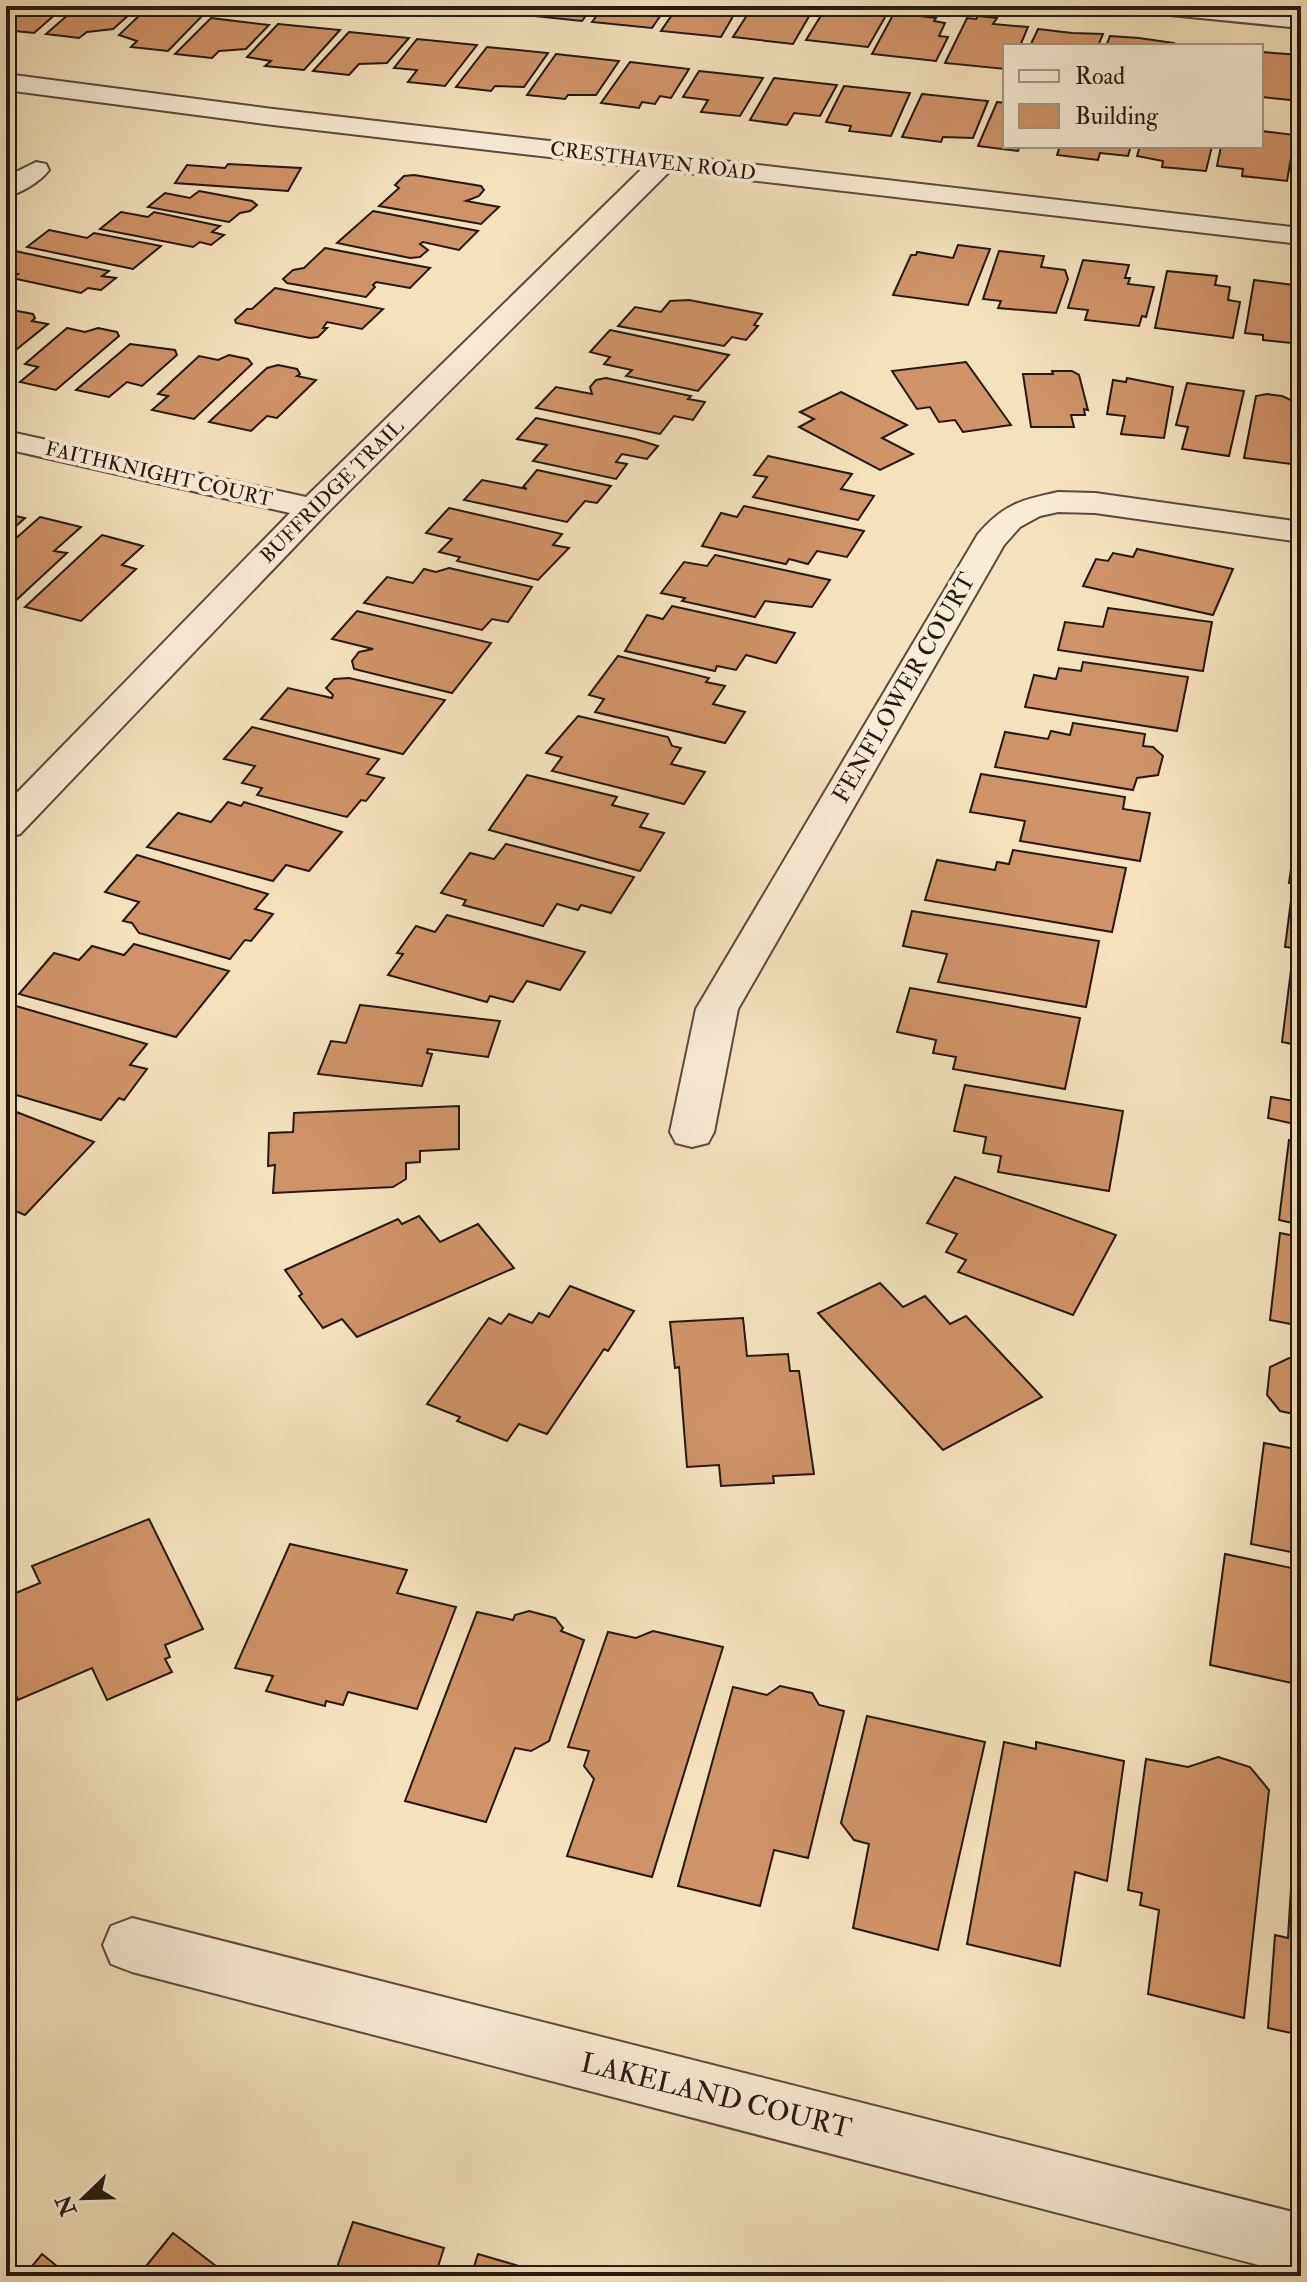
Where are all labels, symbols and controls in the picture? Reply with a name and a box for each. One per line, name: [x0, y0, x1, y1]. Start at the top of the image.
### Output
legend: [1003, 44, 1263, 148]
text: Road: [1075, 61, 1125, 92]
text: Building: [1075, 101, 1159, 132]
street label: CRESTHAVEN ROAD: [549, 136, 757, 186]
street label: BUFFRIDGE TRAIL: [255, 413, 410, 568]
street label: FAITHKNIGHT COURT: [43, 436, 275, 512]
street label: FENFLOWER COURT: [825, 567, 983, 809]
street label: LAKELAND COURT: [577, 2045, 855, 2147]
north arrow: [44, 2158, 124, 2238]
text: N: [50, 2191, 84, 2221]

